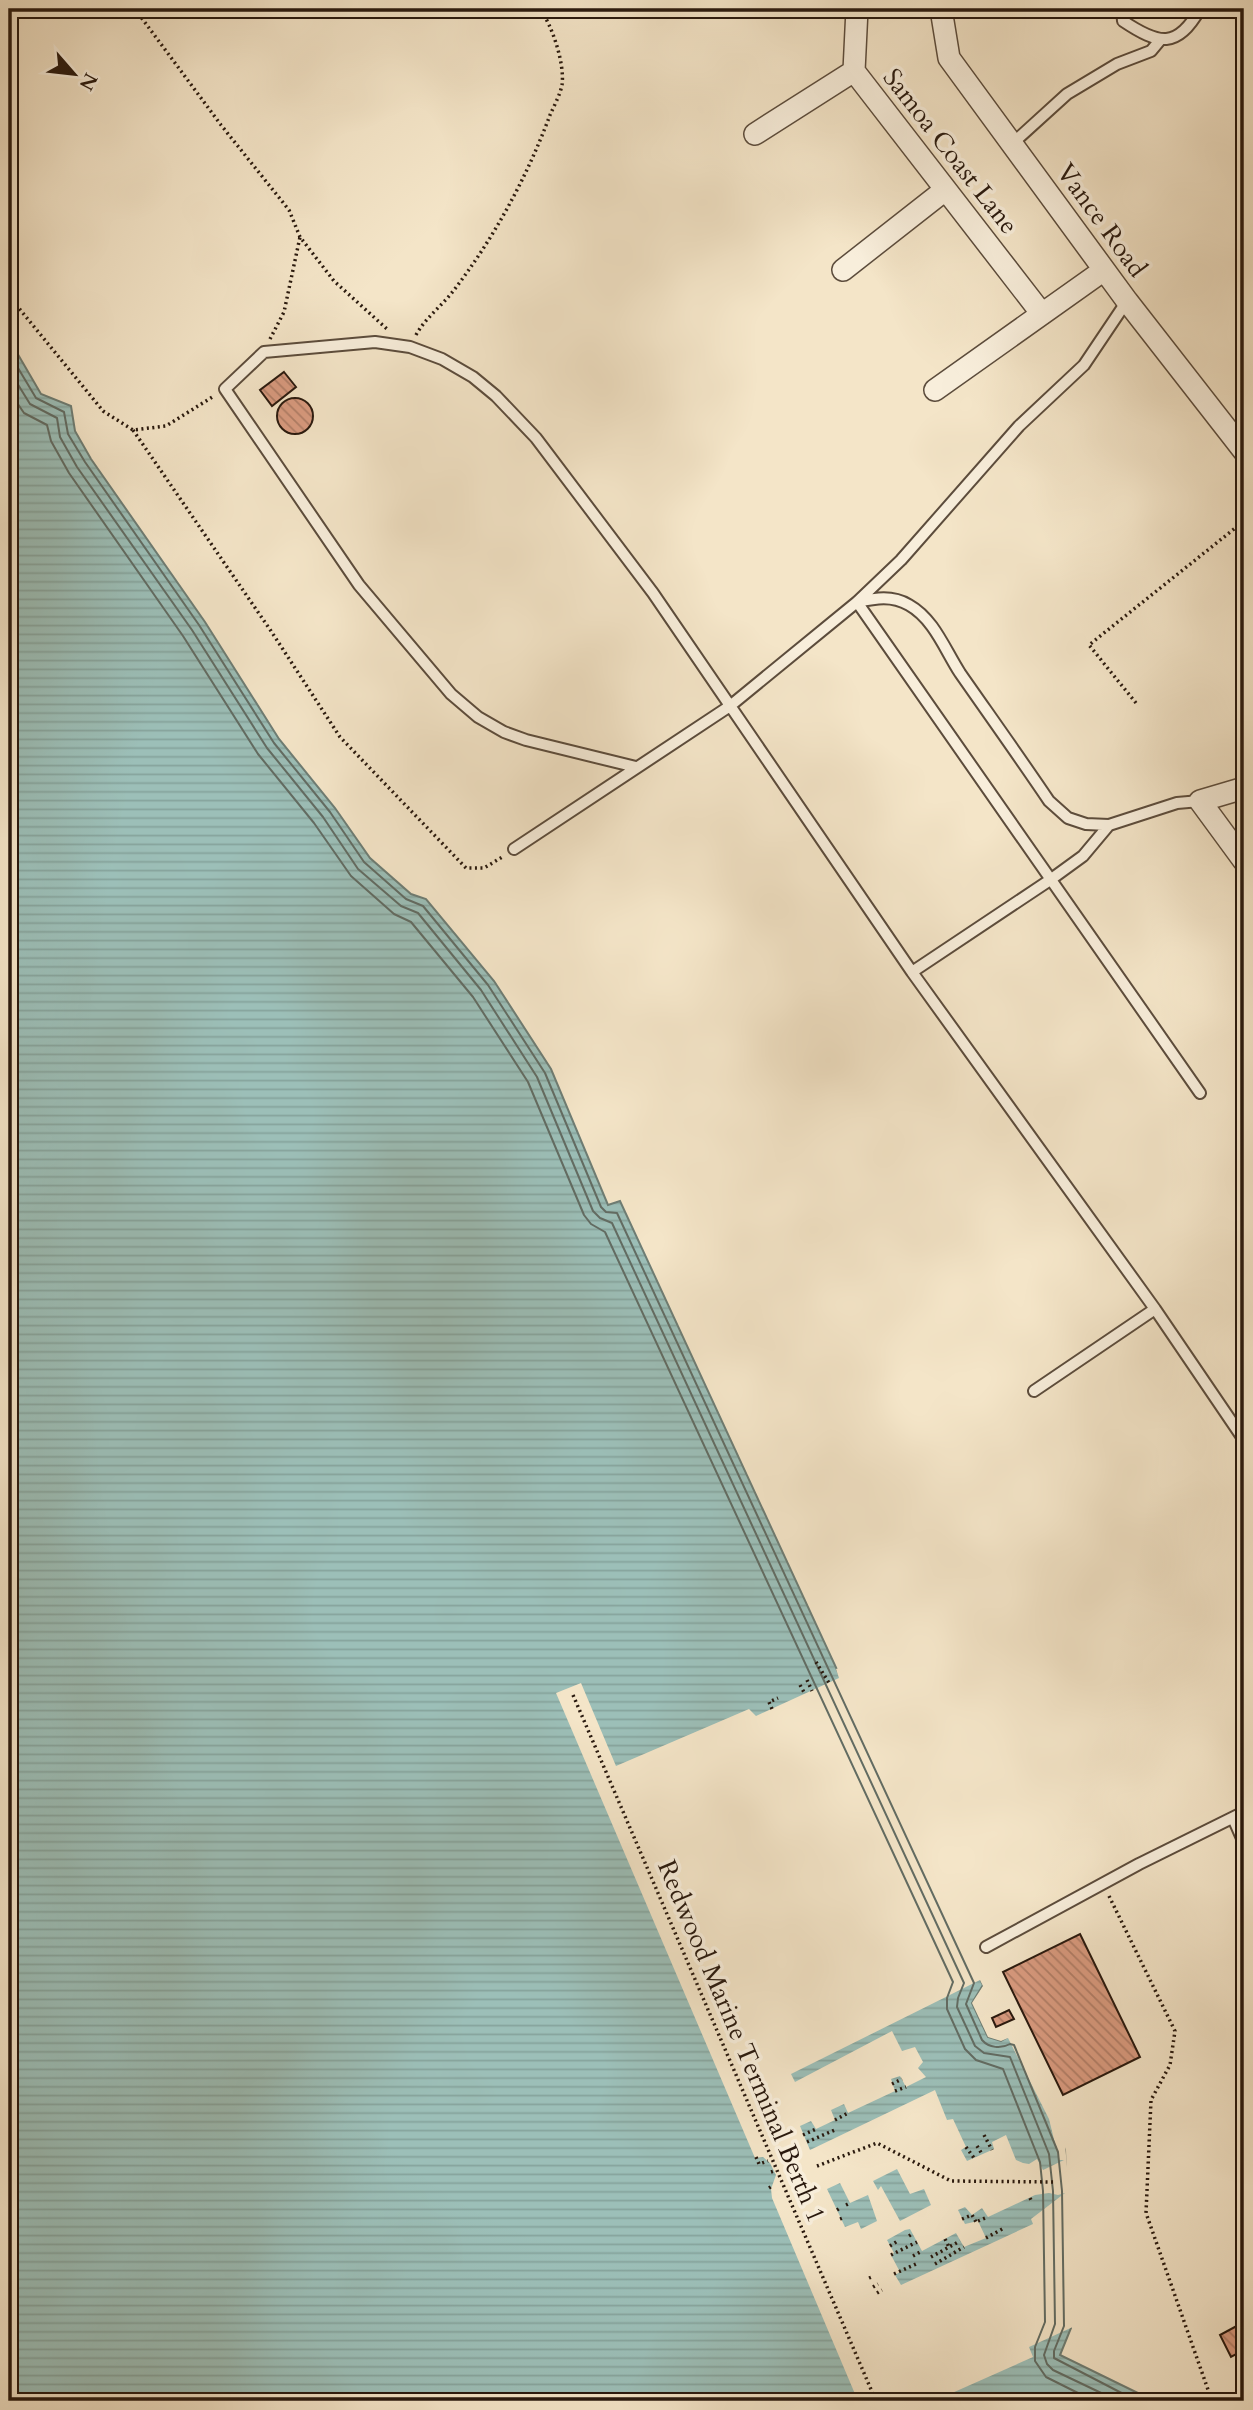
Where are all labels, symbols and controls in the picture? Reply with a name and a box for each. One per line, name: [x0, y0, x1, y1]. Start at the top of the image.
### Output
north arrow: [38, 38, 108, 108]
street label: Samoa Coast Lane: [875, 61, 1026, 241]
text: N: [73, 68, 103, 95]
street label: Vance Road: [1048, 156, 1155, 284]
street label: Redwood Marine Terminal Berth 1: [649, 1855, 834, 2228]

